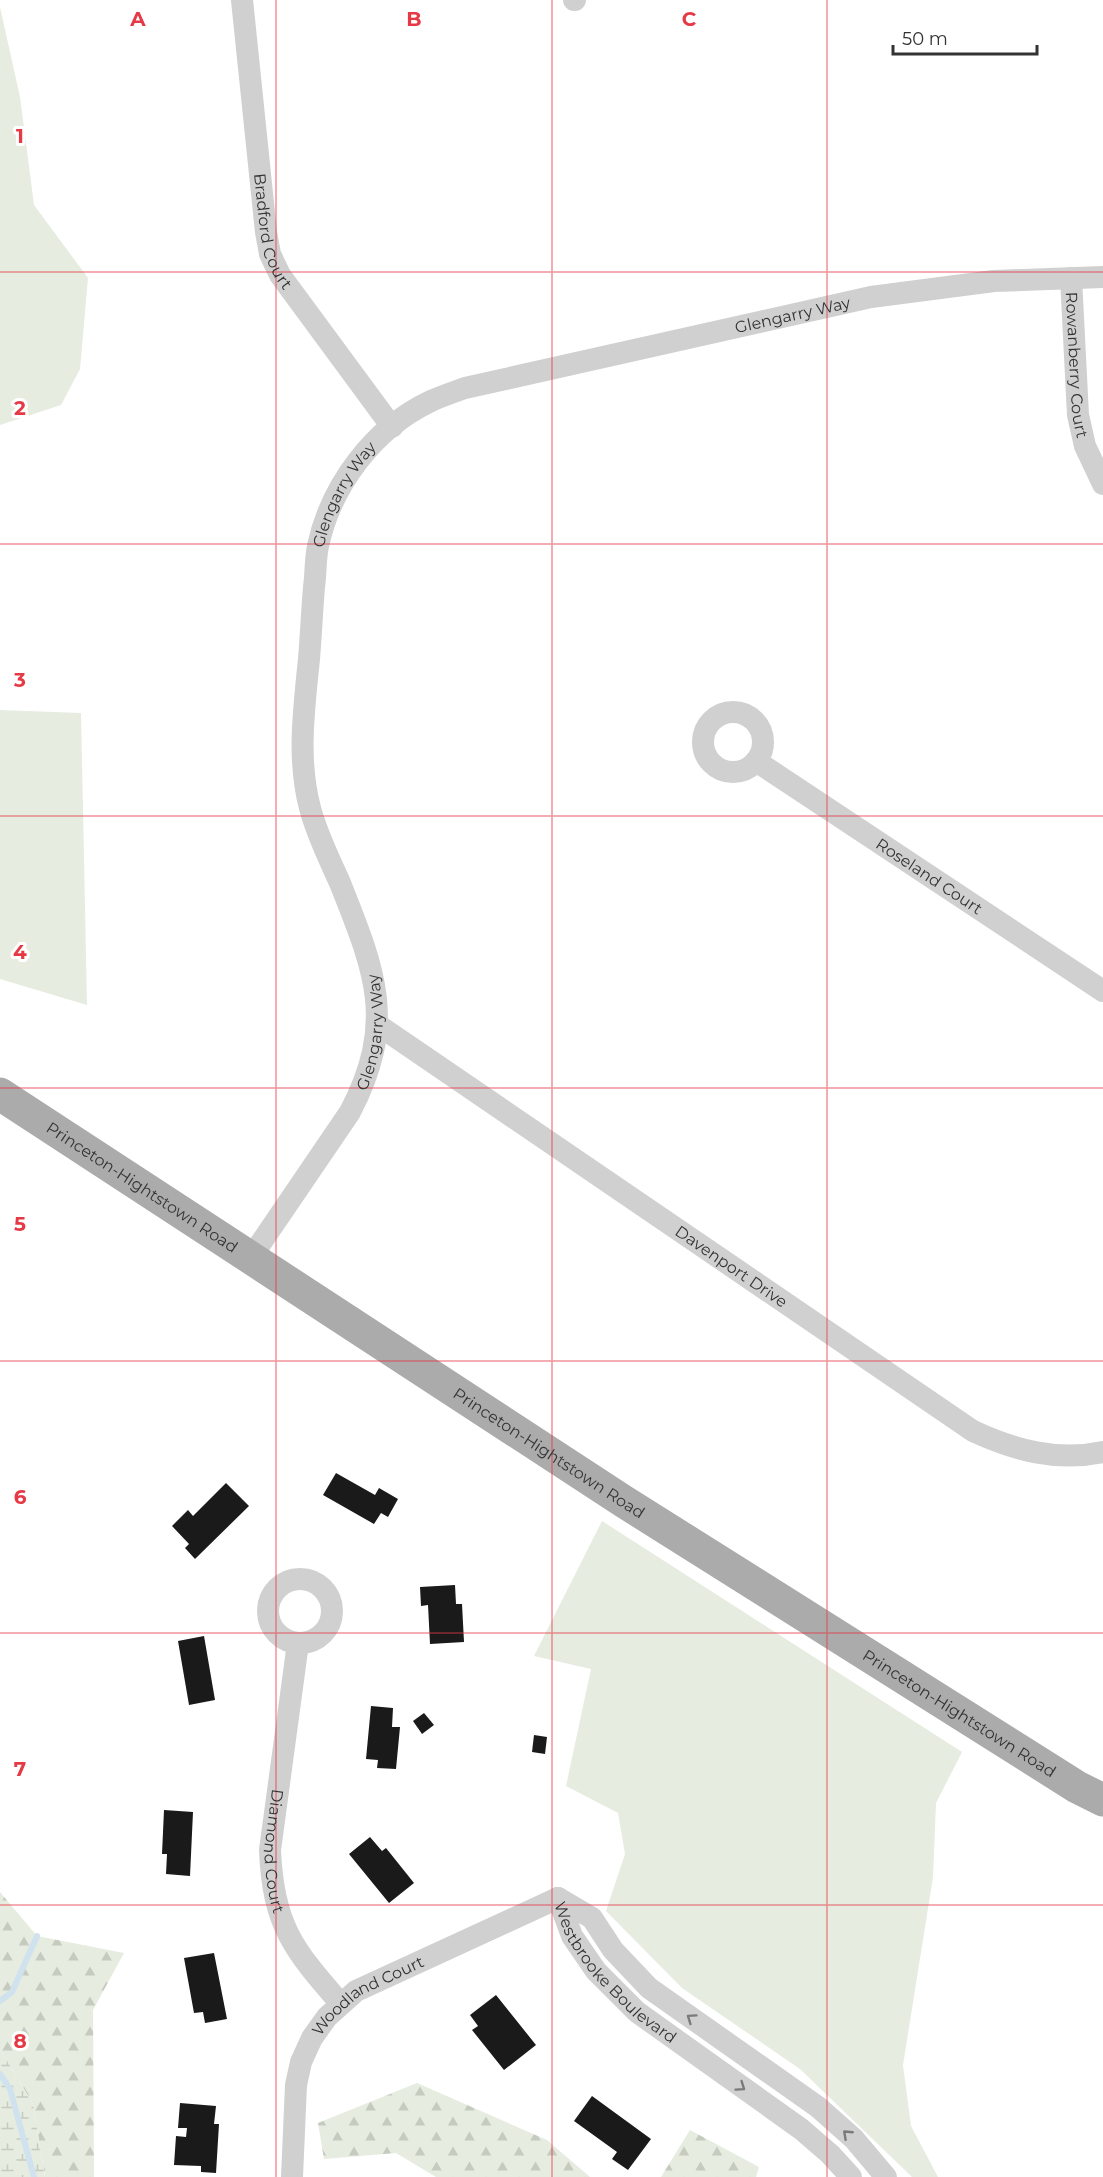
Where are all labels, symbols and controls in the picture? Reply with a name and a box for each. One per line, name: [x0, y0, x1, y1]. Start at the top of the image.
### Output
text: A: [129, 7, 146, 31]
text: B: [406, 7, 422, 31]
text: C: [682, 7, 697, 31]
scale bar: [893, 18, 1037, 56]
text: 50 m: [902, 28, 948, 50]
text: 1: [16, 124, 24, 148]
street label: Bradford Court: [250, 172, 297, 293]
street label: Rowanberry Court: [1062, 291, 1092, 440]
street label: Glengarry Way: [733, 292, 852, 337]
text: 2: [14, 396, 26, 420]
street label: Glengarry Way: [309, 437, 380, 549]
text: 3: [13, 668, 26, 692]
street label: Roseland Court: [873, 834, 987, 918]
text: 4: [13, 940, 27, 964]
street label: Glengarry Way: [352, 972, 386, 1093]
street label: Princeton-Hightstown Road: [43, 1118, 242, 1256]
text: 5: [14, 1212, 26, 1236]
street label: Davenport Drive: [672, 1221, 791, 1311]
street label: Princeton-Hightstown Road: [450, 1383, 649, 1522]
text: 6: [14, 1485, 27, 1509]
street label: Princeton-Hightstown Road: [859, 1645, 1060, 1781]
text: 7: [14, 1757, 26, 1781]
street label: Diamond Court: [260, 1788, 289, 1916]
street label: Westbrooke Boulevard: [551, 1899, 680, 2047]
street label: Woodland Court: [308, 1951, 427, 2039]
one-way arrow: [686, 2014, 697, 2025]
text: 8: [13, 2029, 27, 2053]
one-way arrow: [734, 2080, 745, 2091]
one-way arrow: [844, 2130, 855, 2141]

